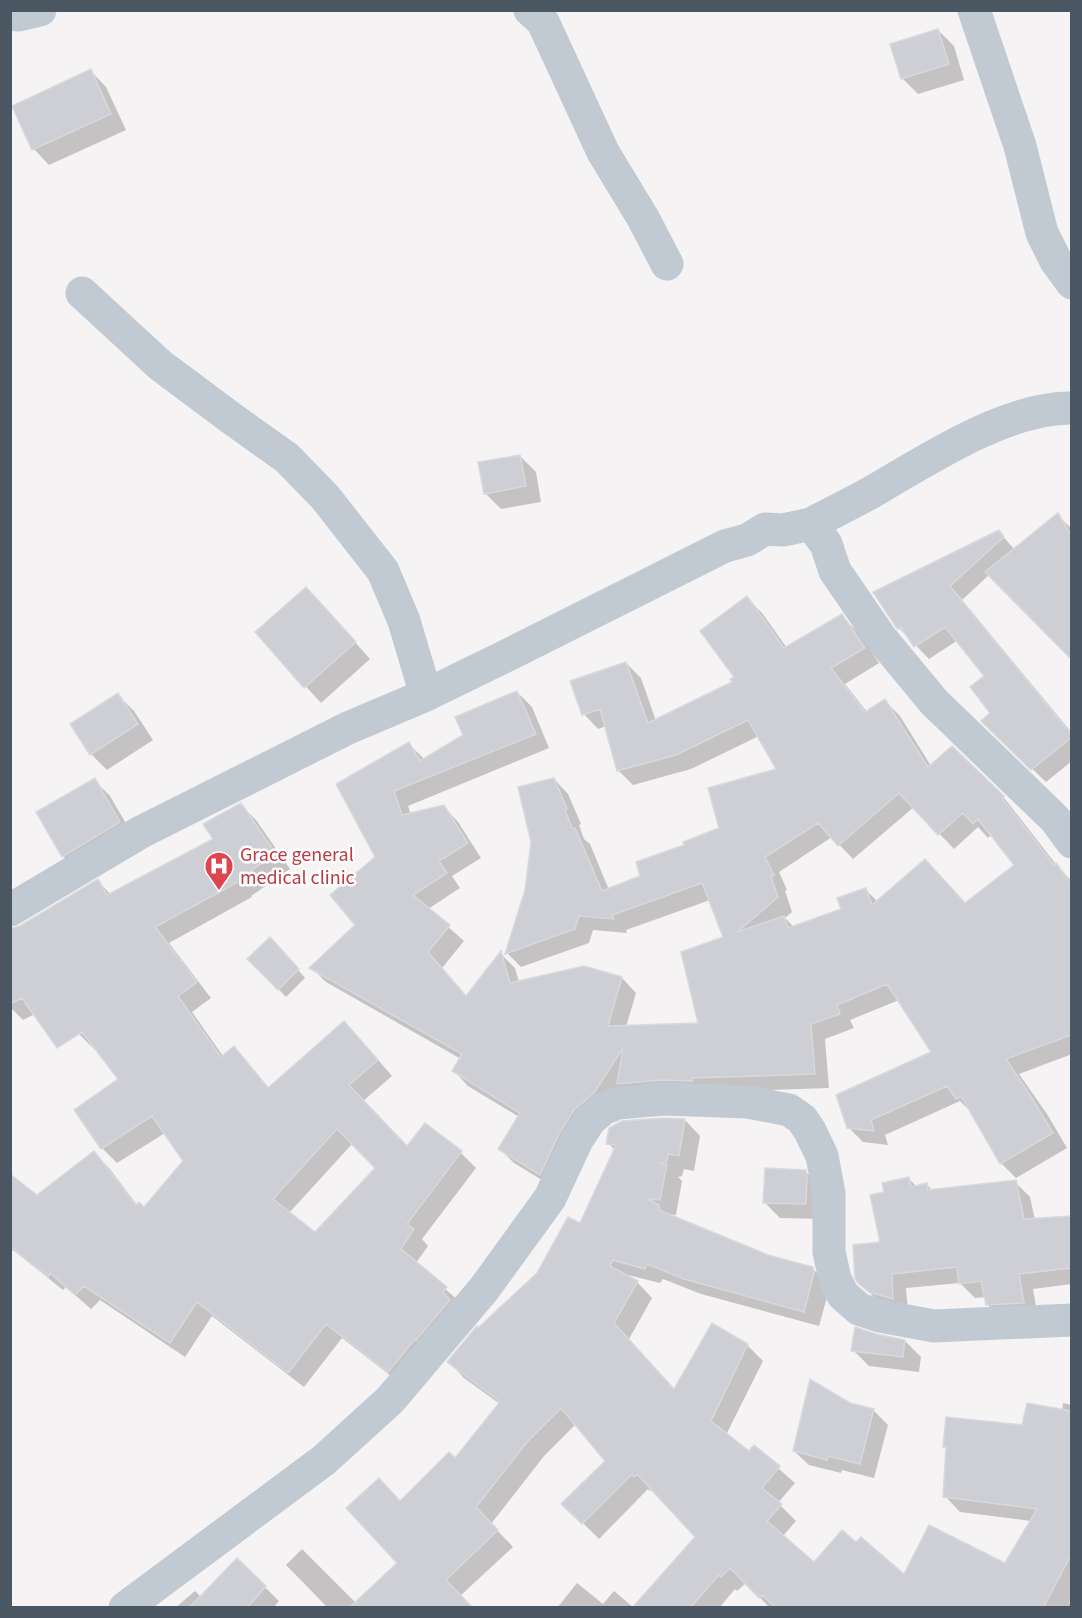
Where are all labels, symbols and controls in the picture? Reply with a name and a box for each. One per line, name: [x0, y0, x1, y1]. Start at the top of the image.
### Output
place label: Grace general medical clinic: [240, 841, 355, 892]
hospital icon: Grace general medical clinic: [203, 850, 235, 892]

